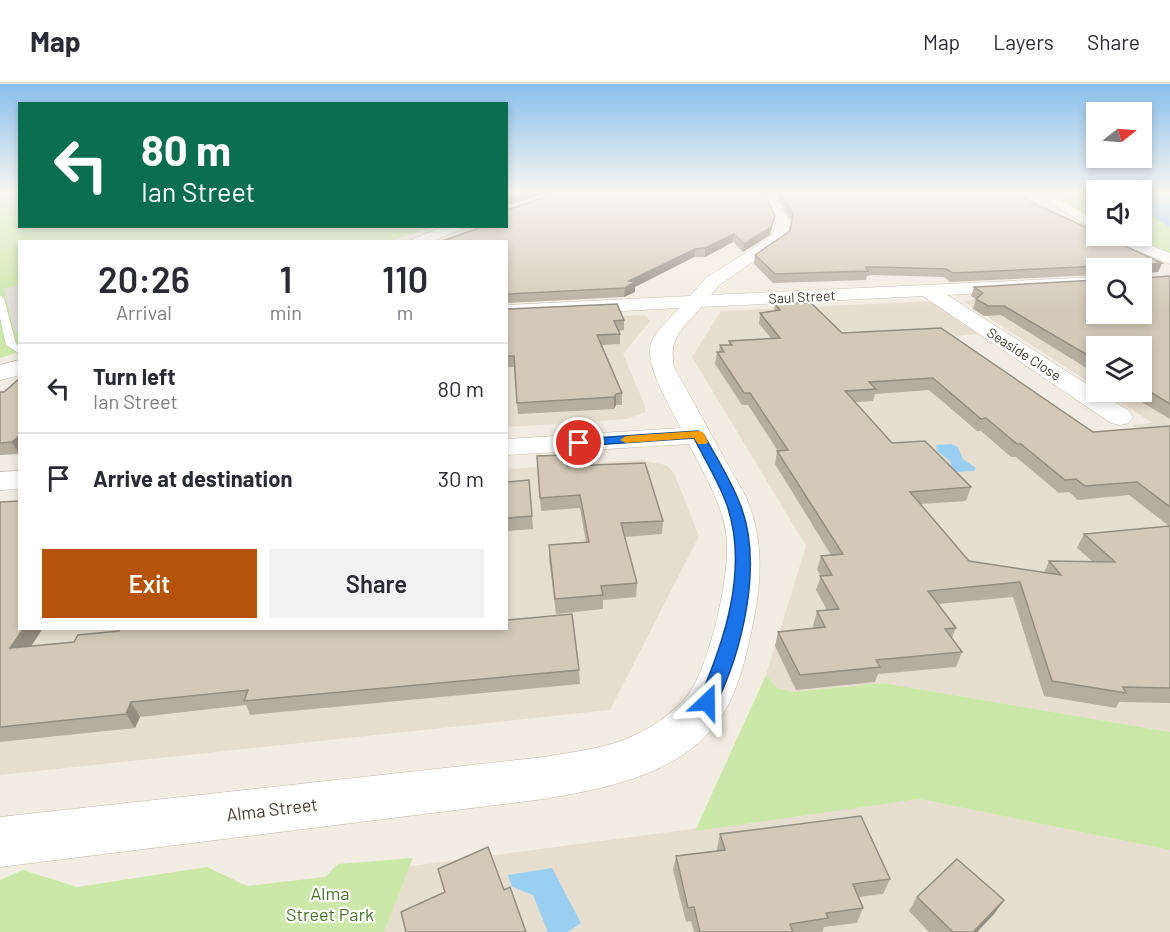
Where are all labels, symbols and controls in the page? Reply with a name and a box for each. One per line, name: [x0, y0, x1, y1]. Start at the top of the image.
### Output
text: Map: [30, 24, 81, 58]
text: Map: [923, 29, 960, 54]
text: Layers: [993, 29, 1054, 54]
text: Share: [1087, 29, 1140, 54]
north arrow: [1086, 102, 1152, 168]
map controls: [1086, 102, 1152, 402]
text: 80 m: [141, 124, 231, 174]
icon: left: [42, 126, 120, 204]
text: Ian Street: [141, 175, 255, 207]
button: sound: [1086, 180, 1152, 246]
text: 20:26: [98, 257, 190, 300]
text: 1: [280, 257, 292, 300]
text: 110: [382, 257, 428, 300]
button: search: [1086, 258, 1152, 324]
street label: Saul Street: [768, 286, 836, 307]
text: Arrival: [116, 300, 172, 324]
text: min: [270, 300, 302, 324]
text: m: [397, 300, 413, 324]
street label: Seaside Close: [984, 323, 1064, 384]
button: layers: [1086, 336, 1152, 402]
text: Turn left: [93, 363, 176, 389]
icon: left: [42, 372, 75, 405]
text: 80 m: [438, 375, 484, 401]
text: Ian Street: [93, 389, 178, 413]
pin: [553, 417, 604, 468]
icon: arrive: [562, 426, 595, 459]
icon: arrive: [42, 462, 75, 495]
text: Arrive at destination: [93, 465, 292, 491]
text: 30 m: [438, 465, 484, 491]
button: Exit: [42, 549, 257, 618]
button: Share: [269, 549, 484, 618]
position arrow: [675, 670, 739, 734]
street label: Alma Street: [225, 792, 319, 826]
park label: Alma Street Park: [286, 882, 374, 925]

